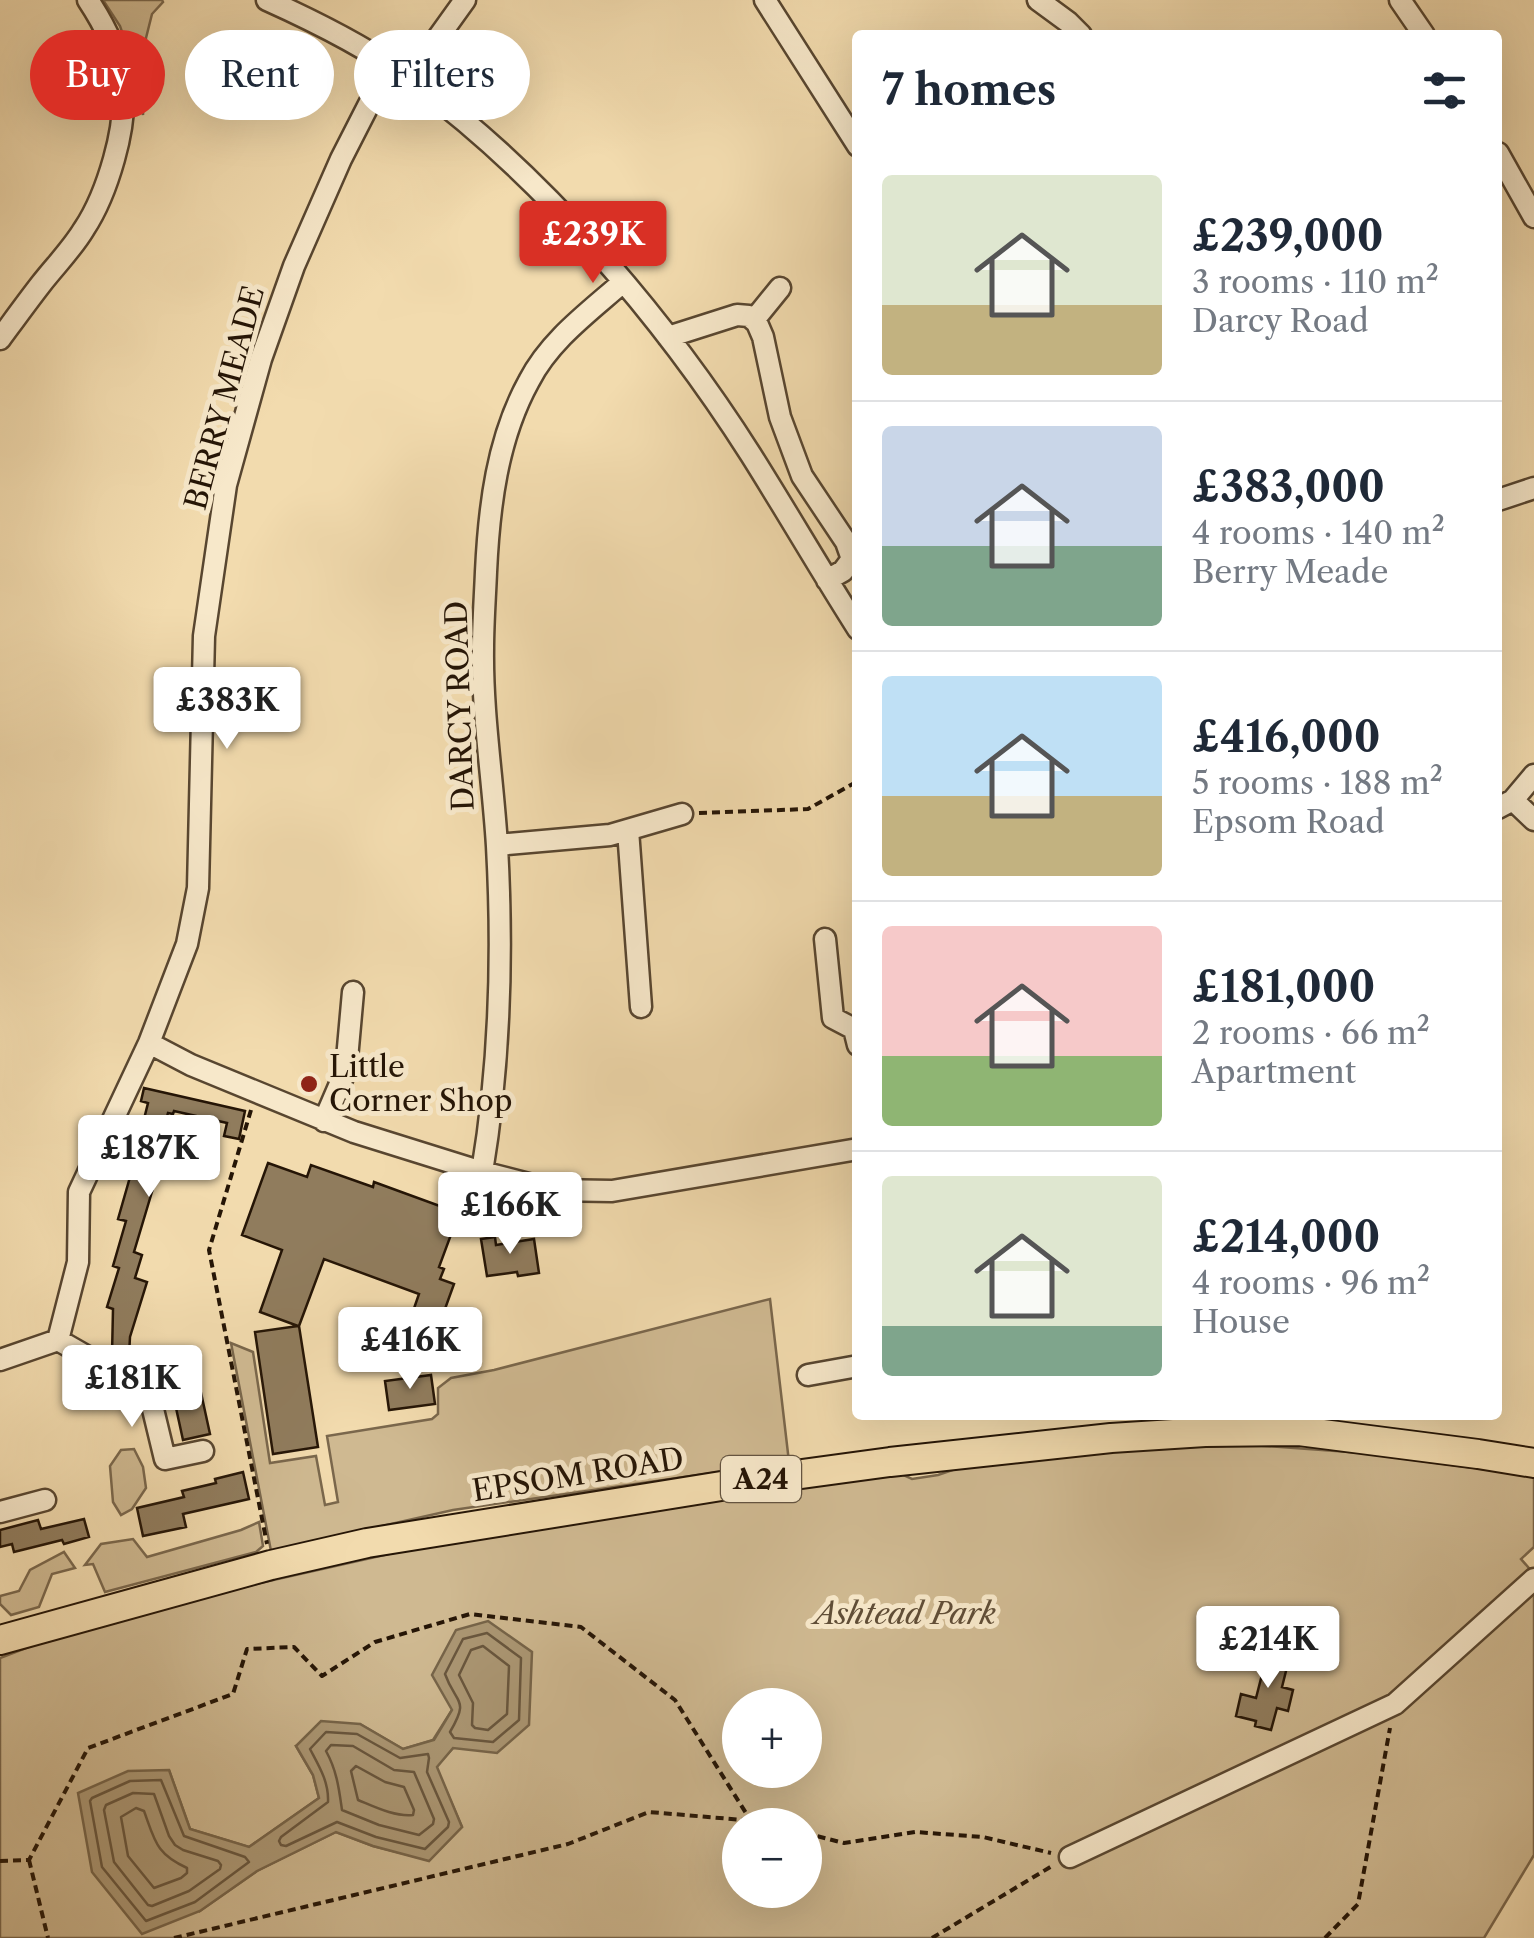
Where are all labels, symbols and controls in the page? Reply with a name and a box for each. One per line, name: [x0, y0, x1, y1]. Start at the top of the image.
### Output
chip: Buy: [30, 30, 165, 120]
chip: Rent: [185, 30, 334, 120]
chip: Filters: [354, 30, 530, 120]
icon: filters: [1417, 63, 1472, 118]
text: 7 homes: [882, 64, 1056, 116]
pin: £239K: [523, 201, 663, 286]
text: £239,000: [1192, 210, 1383, 262]
text: £239K: [541, 214, 645, 253]
icon: home: [962, 215, 1082, 335]
text: 3 rooms · 110 m²: [1192, 262, 1439, 301]
street label: BERRY MEADE: [177, 282, 272, 514]
text: Darcy Road: [1192, 301, 1369, 340]
text: £383,000: [1192, 461, 1385, 513]
icon: home: [962, 466, 1082, 586]
text: 4 rooms · 140 m²: [1192, 513, 1445, 552]
text: Berry Meade: [1192, 552, 1388, 591]
street label: DARCY ROAD: [437, 600, 482, 812]
pin: £383K: [157, 667, 297, 752]
text: £383K: [176, 680, 278, 719]
text: £416,000: [1192, 711, 1380, 763]
icon: home: [962, 716, 1082, 836]
text: 5 rooms · 188 m²: [1192, 763, 1443, 802]
text: Epsom Road: [1192, 802, 1385, 841]
text: £181,000: [1192, 961, 1375, 1013]
icon: home: [962, 966, 1082, 1086]
text: 2 rooms · 66 m²: [1192, 1013, 1430, 1052]
place label: Little Corner Shop: [329, 1048, 512, 1119]
text: Apartment: [1192, 1052, 1356, 1091]
marker: Little Corner Shop: [298, 1073, 320, 1095]
pin: £187K: [79, 1115, 219, 1200]
text: £187K: [100, 1128, 198, 1167]
pin: £166K: [440, 1172, 580, 1257]
text: £166K: [460, 1185, 560, 1224]
text: £214,000: [1192, 1211, 1380, 1263]
icon: home: [962, 1216, 1082, 1336]
text: 4 rooms · 96 m²: [1192, 1263, 1430, 1302]
text: House: [1192, 1302, 1290, 1341]
pin: £416K: [340, 1307, 480, 1392]
text: £416K: [360, 1320, 460, 1359]
pin: £181K: [62, 1345, 202, 1430]
text: £181K: [84, 1358, 180, 1397]
street label: EPSOM ROAD: [470, 1440, 686, 1509]
road number: A24: [721, 1456, 801, 1502]
park label: Ashtead Park: [810, 1595, 996, 1632]
pin: £214K: [1198, 1606, 1338, 1691]
text: £214K: [1218, 1619, 1318, 1658]
map controls: [722, 1688, 822, 1908]
button: +: [722, 1688, 822, 1788]
button: −: [722, 1808, 822, 1908]

